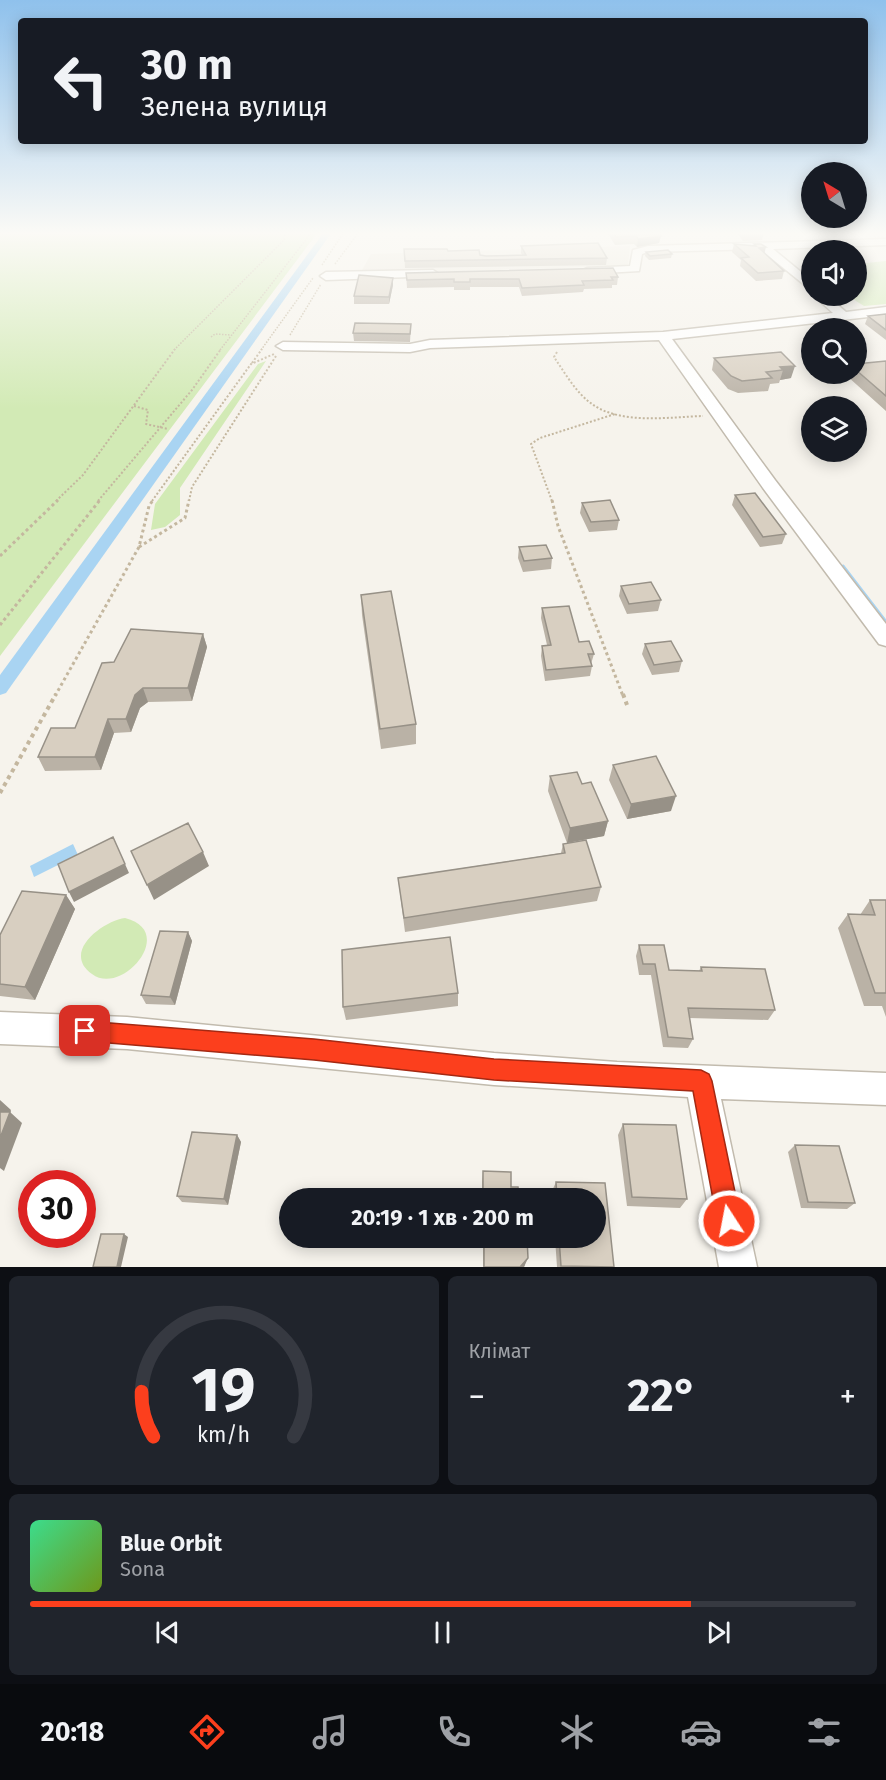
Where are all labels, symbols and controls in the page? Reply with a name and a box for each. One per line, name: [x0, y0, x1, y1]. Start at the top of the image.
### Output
text: 30 m: [141, 40, 233, 90]
icon: left: [42, 42, 120, 120]
text: Зелена вулиця: [141, 91, 328, 123]
north arrow: [801, 162, 867, 228]
map controls: [801, 162, 867, 462]
button: sound: [801, 240, 867, 306]
button: search: [801, 318, 867, 384]
button: layers: [801, 396, 867, 462]
pin: [59, 1005, 110, 1056]
icon: arrive: [68, 1014, 101, 1047]
speed limit sign: 30: [18, 1170, 96, 1248]
position arrow: [697, 1189, 761, 1253]
text: 20:19 · 1 хв · 200 m: [351, 1204, 534, 1231]
text: Клімат: [469, 1339, 530, 1363]
text: 19: [192, 1353, 256, 1428]
text: 22°: [627, 1369, 697, 1423]
text: −: [469, 1377, 485, 1417]
text: +: [840, 1377, 856, 1417]
text: km/h: [197, 1423, 250, 1449]
text: Blue Orbit: [120, 1530, 222, 1557]
text: Sona: [120, 1557, 165, 1581]
icon: previous: [151, 1616, 184, 1649]
icon: pause: [426, 1616, 459, 1649]
icon: next: [702, 1616, 735, 1649]
icon: directions: [186, 1711, 228, 1753]
icon: music: [309, 1711, 351, 1753]
icon: phone: [433, 1711, 475, 1753]
icon: climate: [556, 1711, 598, 1753]
icon: car: [680, 1711, 722, 1753]
icon: filters: [803, 1711, 845, 1753]
text: 20:18: [41, 1716, 104, 1748]

